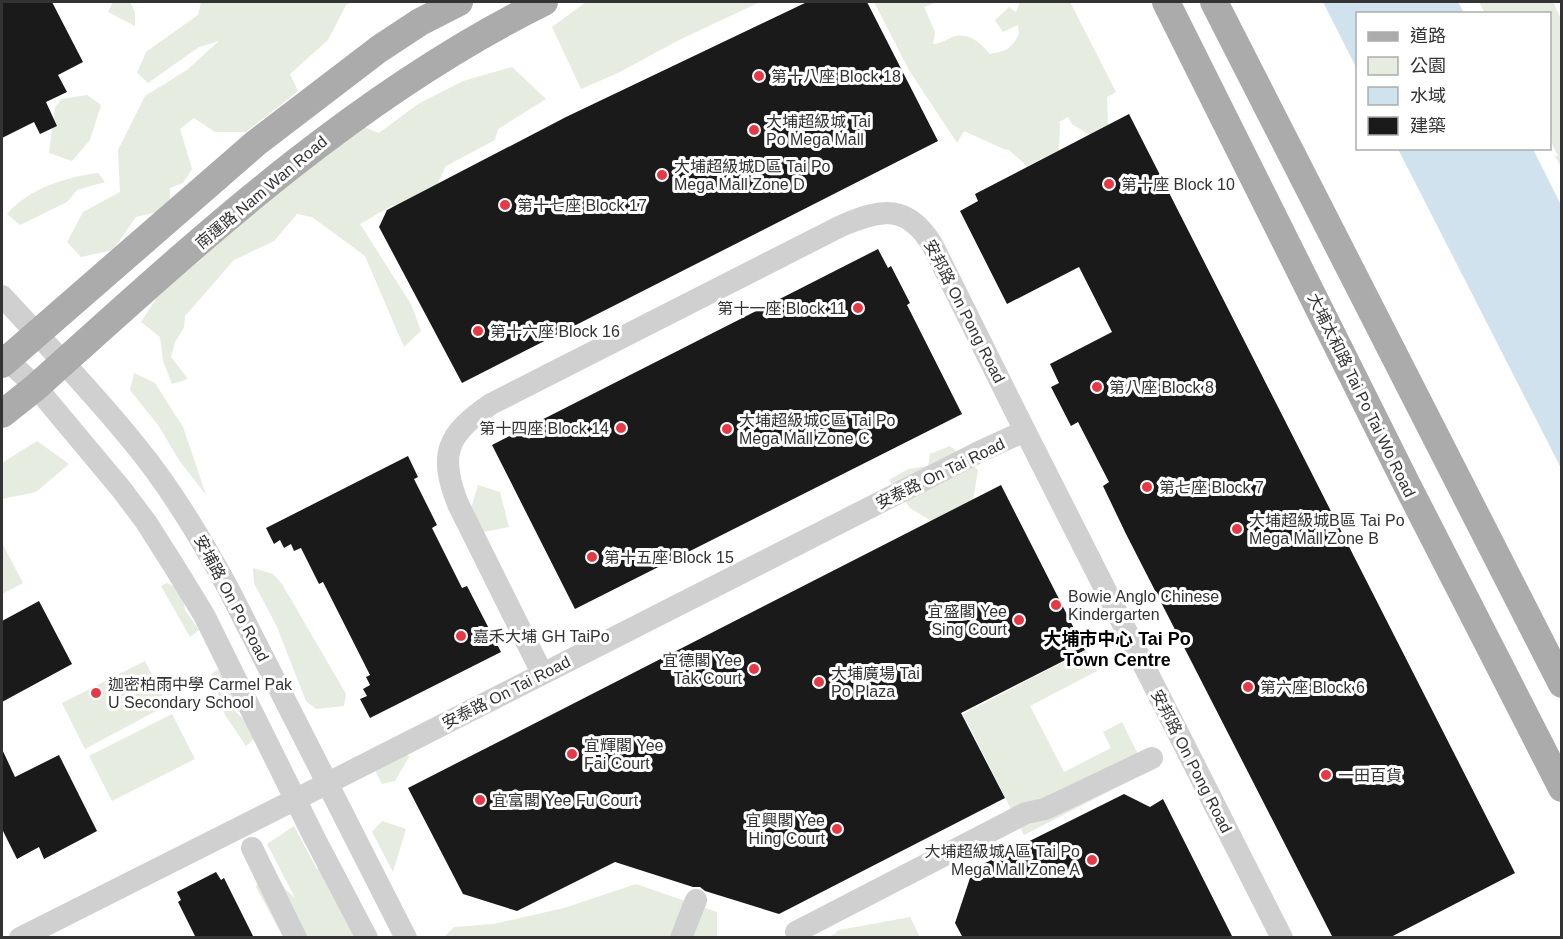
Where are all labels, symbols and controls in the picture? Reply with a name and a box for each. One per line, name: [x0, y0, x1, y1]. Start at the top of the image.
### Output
legend: [1356, 12, 1551, 150]
text: 道路: [1410, 26, 1446, 46]
text: 公園: [1410, 56, 1446, 76]
place label: 第十八座 Block 18: [771, 68, 901, 85]
marker: 第十八座 Block 18: [752, 69, 766, 83]
text: 水域: [1410, 86, 1446, 106]
place label: 大埔超級城 Tai Po Mega Mall: [766, 113, 871, 148]
text: 建築: [1410, 116, 1446, 136]
marker: 大埔超級城 Tai Po Mega Mall: [747, 123, 761, 137]
street label: 南運路 Nam Wan Road: [192, 133, 330, 252]
place label: 大埔超級城D區 Tai Po Mega Mall Zone D: [674, 158, 831, 193]
marker: 大埔超級城D區 Tai Po Mega Mall Zone D: [655, 168, 669, 182]
place label: 第十座 Block 10: [1121, 176, 1235, 193]
marker: 第十座 Block 10: [1102, 177, 1116, 191]
place label: 第十七座 Block 17: [517, 197, 647, 214]
marker: 第十七座 Block 17: [498, 198, 512, 212]
street label: 安邦路 On Pong Road: [921, 237, 1008, 386]
street label: 大埔太和路 Tai Po Tai Wo Road: [1305, 291, 1418, 500]
place label: 第十一座 Block 11: [717, 300, 846, 317]
marker: 第十一座 Block 11: [851, 301, 865, 315]
place label: 第十六座 Block 16: [490, 323, 620, 340]
marker: 第十六座 Block 16: [471, 324, 485, 338]
place label: 第八座 Block 8: [1109, 379, 1214, 396]
marker: 第八座 Block 8: [1090, 380, 1104, 394]
place label: 大埔超級城C區 Tai Po Mega Mall Zone C: [739, 412, 896, 447]
place label: 第十四座 Block 14: [479, 420, 609, 437]
marker: 第十四座 Block 14: [614, 421, 628, 435]
marker: 大埔超級城C區 Tai Po Mega Mall Zone C: [720, 422, 734, 436]
street label: 安泰路 On Tai Road: [873, 435, 1007, 512]
place label: 第七座 Block 7: [1159, 479, 1264, 496]
marker: 第七座 Block 7: [1140, 480, 1154, 494]
place label: 大埔超級城B區 Tai Po Mega Mall Zone B: [1249, 512, 1405, 547]
marker: 大埔超級城B區 Tai Po Mega Mall Zone B: [1230, 522, 1244, 536]
street label: 安埔路 On Po Road: [191, 532, 272, 664]
place label: 第十五座 Block 15: [604, 549, 734, 566]
marker: 第十五座 Block 15: [585, 550, 599, 564]
place label: Bowie Anglo Chinese Kindergarten: [1068, 588, 1219, 623]
marker: Bowie Anglo Chinese Kindergarten: [1049, 598, 1063, 612]
place label: 宜盛閣 Yee Sing Court: [928, 603, 1008, 638]
marker: 宜盛閣 Yee Sing Court: [1012, 613, 1026, 627]
place label: 嘉禾大埔 GH TaiPo: [473, 628, 610, 645]
marker: 嘉禾大埔 GH TaiPo: [454, 629, 468, 643]
district label: 大埔市中心 Tai Po Town Centre: [1043, 629, 1191, 670]
place label: 宜德閣 Yee Tak Court: [663, 652, 743, 687]
street label: 安泰路 On Tai Road: [440, 653, 573, 732]
marker: 宜德閣 Yee Tak Court: [747, 662, 761, 676]
place label: 大埔廣場 Tai Po Plaza: [831, 665, 920, 700]
marker: 大埔廣場 Tai Po Plaza: [812, 675, 826, 689]
place label: 迦密柏雨中學 Carmel Pak U Secondary School: [108, 676, 293, 711]
place label: 第六座 Block 6: [1260, 679, 1365, 696]
marker: 第六座 Block 6: [1241, 680, 1255, 694]
marker: 迦密柏雨中學 Carmel Pak U Secondary School: [89, 686, 103, 700]
street label: 安邦路 On Pong Road: [1148, 687, 1235, 836]
place label: 宜輝閣 Yee Fai Court: [584, 737, 664, 772]
marker: 宜輝閣 Yee Fai Court: [565, 747, 579, 761]
place label: 一田百貨: [1338, 767, 1402, 784]
marker: 一田百貨: [1319, 768, 1333, 782]
place label: 宜富閣 Yee Fu Court: [492, 792, 639, 809]
marker: 宜富閣 Yee Fu Court: [473, 793, 487, 807]
place label: 宜興閣 Yee Hing Court: [746, 812, 826, 847]
marker: 宜興閣 Yee Hing Court: [830, 822, 844, 836]
place label: 大埔超級城A區 Tai Po Mega Mall Zone A: [924, 843, 1080, 878]
marker: 大埔超級城A區 Tai Po Mega Mall Zone A: [1085, 853, 1099, 867]

